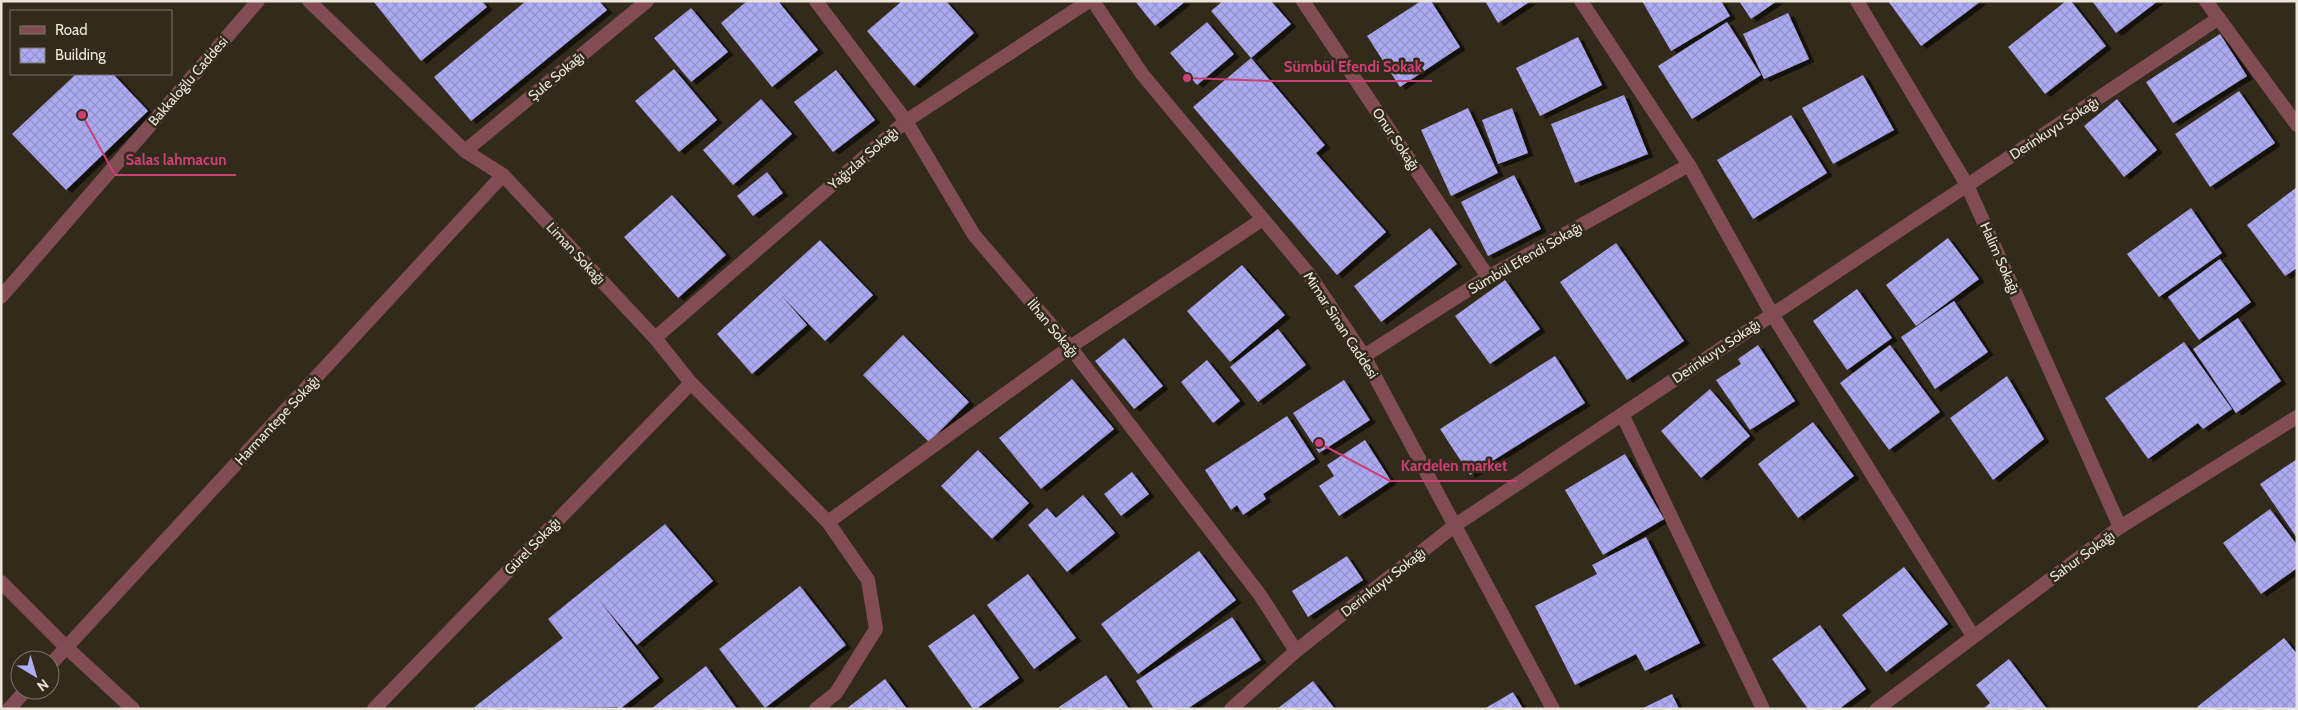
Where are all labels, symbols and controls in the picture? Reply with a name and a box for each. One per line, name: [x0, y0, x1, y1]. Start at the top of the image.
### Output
legend: [10, 10, 172, 75]
text: Road: [55, 21, 88, 39]
street label: Bakkaloğlu Caddesi: [144, 33, 232, 129]
text: Building: [55, 46, 106, 64]
street label: Şule Sokağı: [524, 47, 588, 105]
callout: Sümbül Efendi Sokak: [1274, 51, 1432, 81]
text: Sümbül Efendi Sokak: [1284, 58, 1423, 76]
street label: Derinkuyu Sokağı: [2006, 93, 2102, 163]
street label: Onur Sokağı: [1368, 104, 1424, 174]
street label: Yağızlar Sokağı: [824, 123, 902, 194]
callout: Salas lahmacun: [115, 145, 236, 175]
text: Salas lahmacun: [126, 151, 226, 169]
street label: Liman Sokağı: [543, 218, 609, 288]
street label: Sümbül Efendi Sokağı: [1465, 218, 1585, 298]
street label: Halim Sokağı: [1976, 219, 2024, 297]
street label: Mimar Sinan Caddesi: [1300, 268, 1382, 382]
street label: İlhan Sokağı: [1023, 295, 1083, 361]
street label: Derinkuyu Sokağı: [1669, 315, 1763, 387]
street label: Harmantepe Sokağı: [231, 371, 323, 469]
callout: Kardelen market: [1390, 451, 1517, 481]
text: Kardelen market: [1401, 457, 1507, 475]
street label: Gürel Sokağı: [500, 513, 564, 579]
street label: Sahur Sokağı: [2046, 526, 2118, 586]
street label: Derinkuyu Sokağı: [1337, 543, 1429, 621]
north arrow: [10, 650, 60, 700]
text: N: [34, 675, 52, 695]

